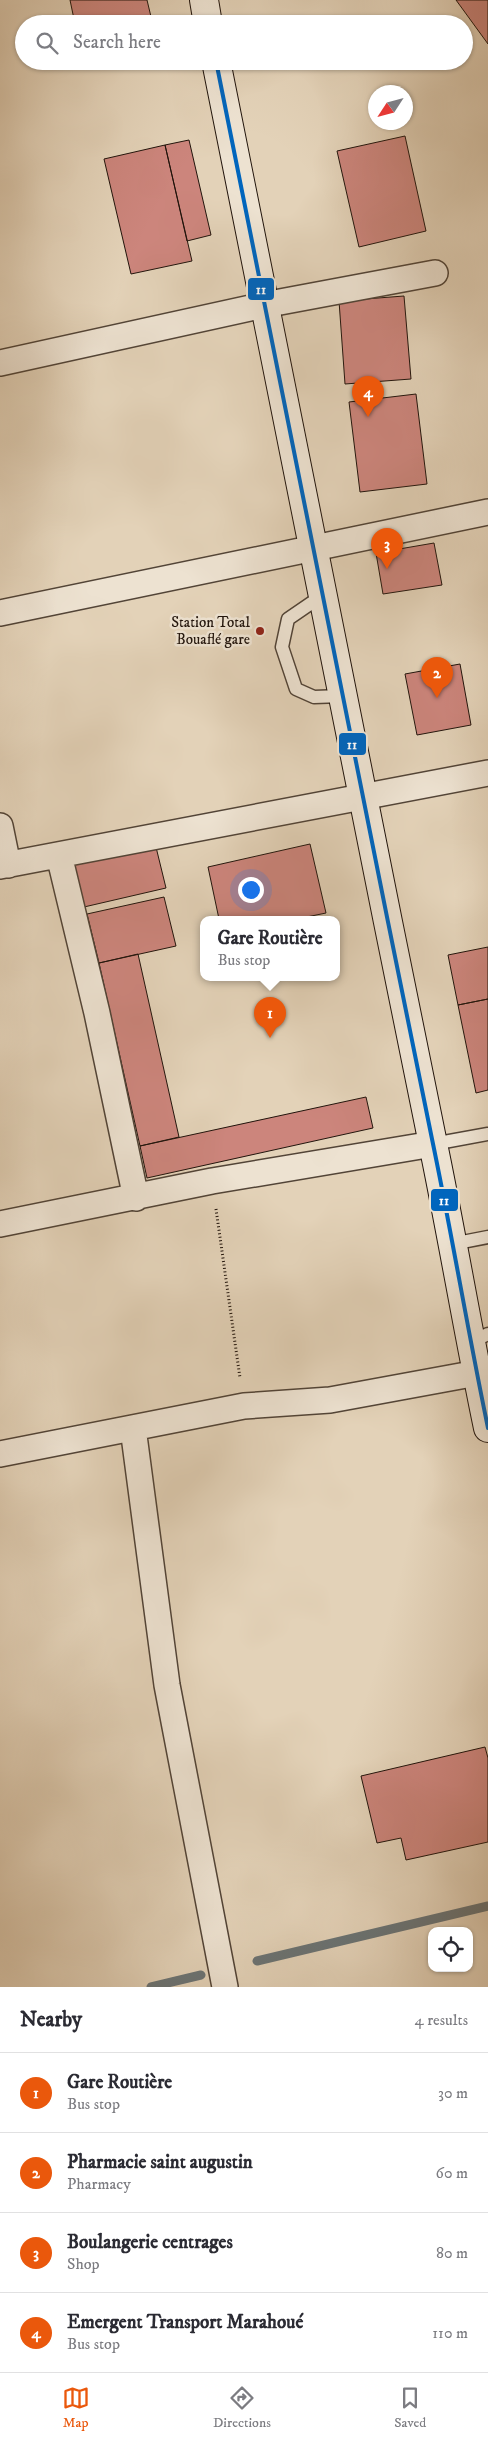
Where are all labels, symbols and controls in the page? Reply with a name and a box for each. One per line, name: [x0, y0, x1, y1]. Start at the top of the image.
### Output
search box: [15, 15, 473, 70]
icon: search: [33, 29, 61, 57]
text: Search here: [73, 31, 161, 54]
north arrow: [368, 85, 413, 130]
line badge: 11: [247, 277, 275, 301]
text: 11: [256, 281, 266, 299]
pin: 4: [352, 376, 384, 417]
pin: 3: [371, 528, 403, 569]
place label: Station Total Bouaflé gare: [171, 613, 250, 649]
marker: Station Total Bouaflé gare: [254, 625, 266, 637]
pin: 2: [421, 657, 453, 698]
line badge: 11: [338, 732, 367, 756]
text: 11: [347, 736, 357, 754]
your location: [238, 877, 264, 903]
popup: [200, 916, 340, 981]
text: Gare Routière: [217, 927, 323, 950]
text: Bus stop: [217, 950, 270, 970]
pin: 1: [254, 997, 286, 1038]
line badge: 11: [430, 1188, 459, 1212]
text: 11: [439, 1192, 449, 1210]
map controls: [428, 1927, 473, 1972]
button: locate: [428, 1927, 473, 1972]
text: Nearby: [20, 2007, 82, 2033]
text: 4 results: [415, 2010, 468, 2030]
text: Gare Routière: [67, 2071, 172, 2094]
text: 1: [33, 2083, 39, 2103]
text: 30 m: [438, 2083, 468, 2103]
text: Bus stop: [67, 2094, 120, 2114]
text: Pharmacie saint augustin: [67, 2151, 253, 2174]
text: 2: [32, 2163, 40, 2183]
text: 60 m: [436, 2163, 468, 2183]
text: Pharmacy: [67, 2174, 131, 2194]
text: Boulangerie centrages: [67, 2231, 233, 2254]
text: 3: [33, 2243, 39, 2263]
text: 80 m: [436, 2243, 468, 2263]
text: Shop: [67, 2254, 100, 2274]
text: Emergent Transport Marahoué: [67, 2311, 303, 2334]
text: 4: [31, 2323, 41, 2343]
text: 110 m: [432, 2323, 468, 2343]
text: Bus stop: [67, 2334, 120, 2354]
tab: Map: [62, 2384, 90, 2432]
tab: Directions: [213, 2384, 271, 2432]
tab: Saved: [394, 2384, 426, 2432]

